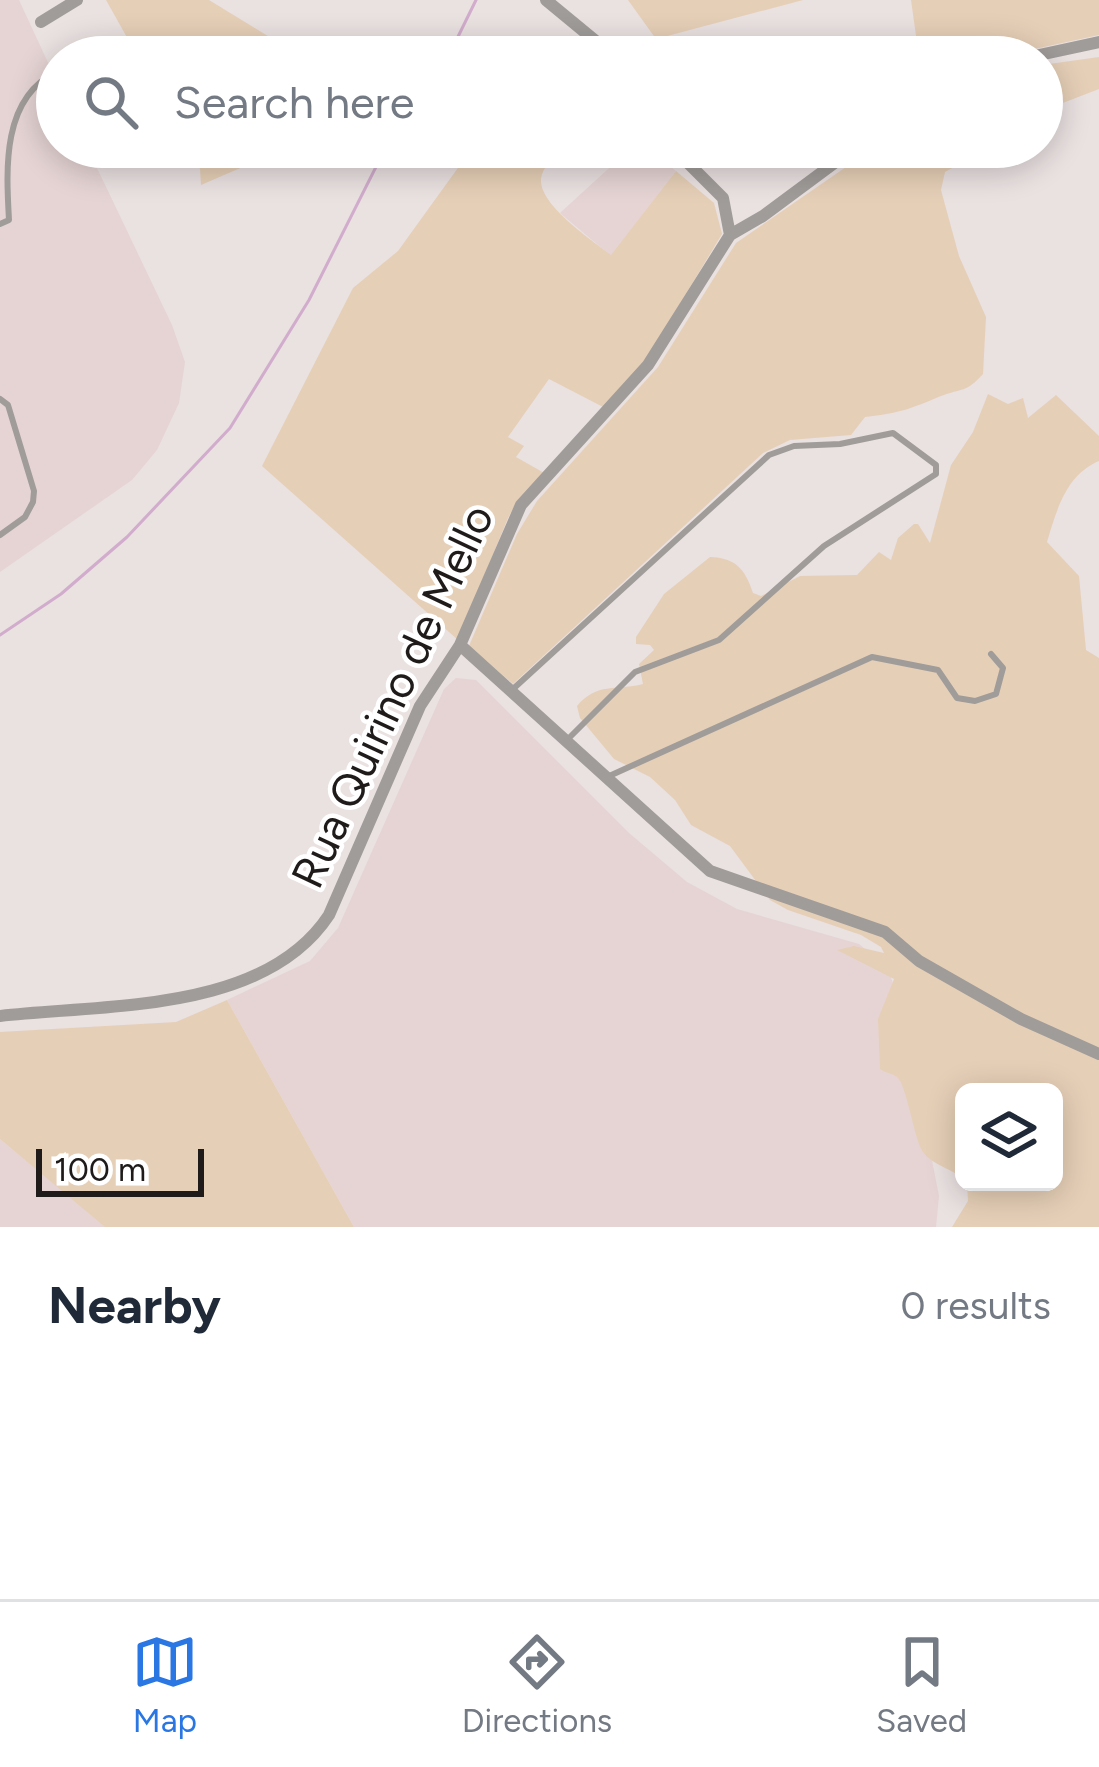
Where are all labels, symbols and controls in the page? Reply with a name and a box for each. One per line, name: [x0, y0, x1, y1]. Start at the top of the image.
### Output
search box: [36, 36, 1063, 168]
icon: search: [78, 69, 144, 135]
text: Search here: [174, 75, 414, 129]
street label: Rua Quirino de Mello: [280, 496, 504, 896]
map controls: [955, 1083, 1063, 1191]
button: layers: [955, 1083, 1063, 1191]
scale bar: [36, 1143, 204, 1196]
text: 100 m: [54, 1150, 146, 1189]
text: Nearby: [48, 1275, 221, 1336]
text: 0 results: [900, 1282, 1051, 1329]
tab: Map: [132, 1629, 198, 1740]
tab: Directions: [462, 1629, 612, 1740]
tab: Saved: [876, 1629, 967, 1740]

